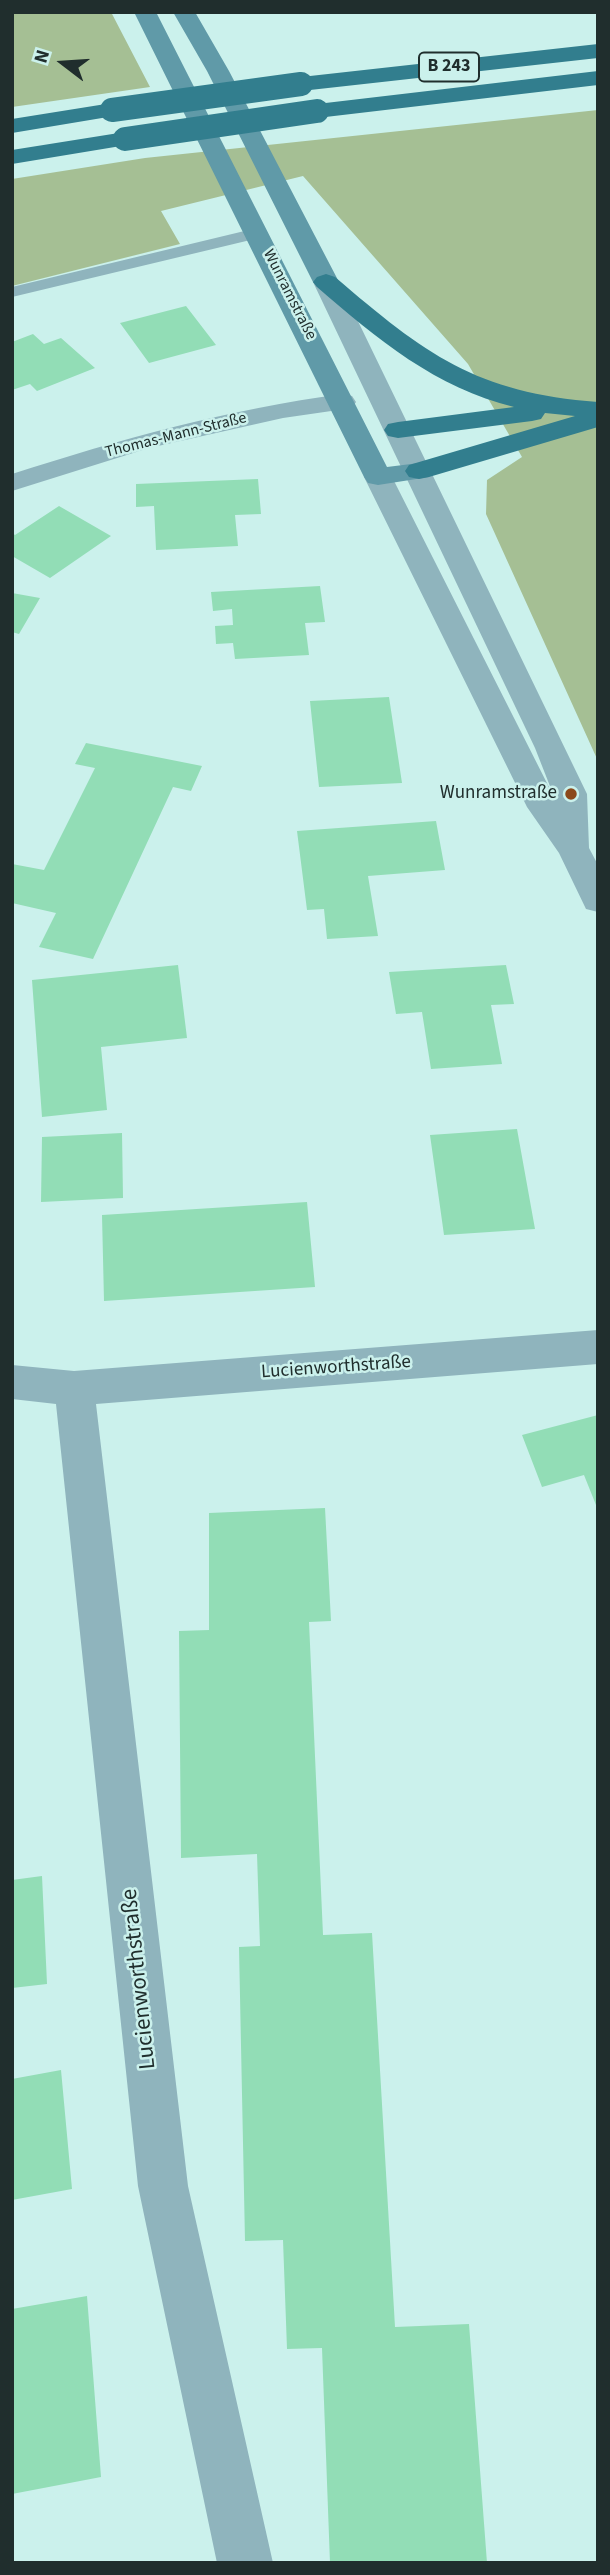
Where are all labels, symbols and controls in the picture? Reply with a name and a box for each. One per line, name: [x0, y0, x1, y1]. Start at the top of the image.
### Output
north arrow: [28, 28, 98, 98]
text: N: [28, 47, 57, 67]
road number: B 243: [419, 52, 479, 82]
street label: Wunramstraße: [258, 247, 320, 343]
street label: Thomas-Mann-Straße: [103, 409, 249, 463]
place label: Wunramstraße: [440, 783, 557, 805]
marker: Wunramstraße: [563, 786, 579, 802]
street label: Lucienworthstraße: [260, 1351, 412, 1385]
street label: Lucienworthstraße: [117, 1887, 163, 2071]

